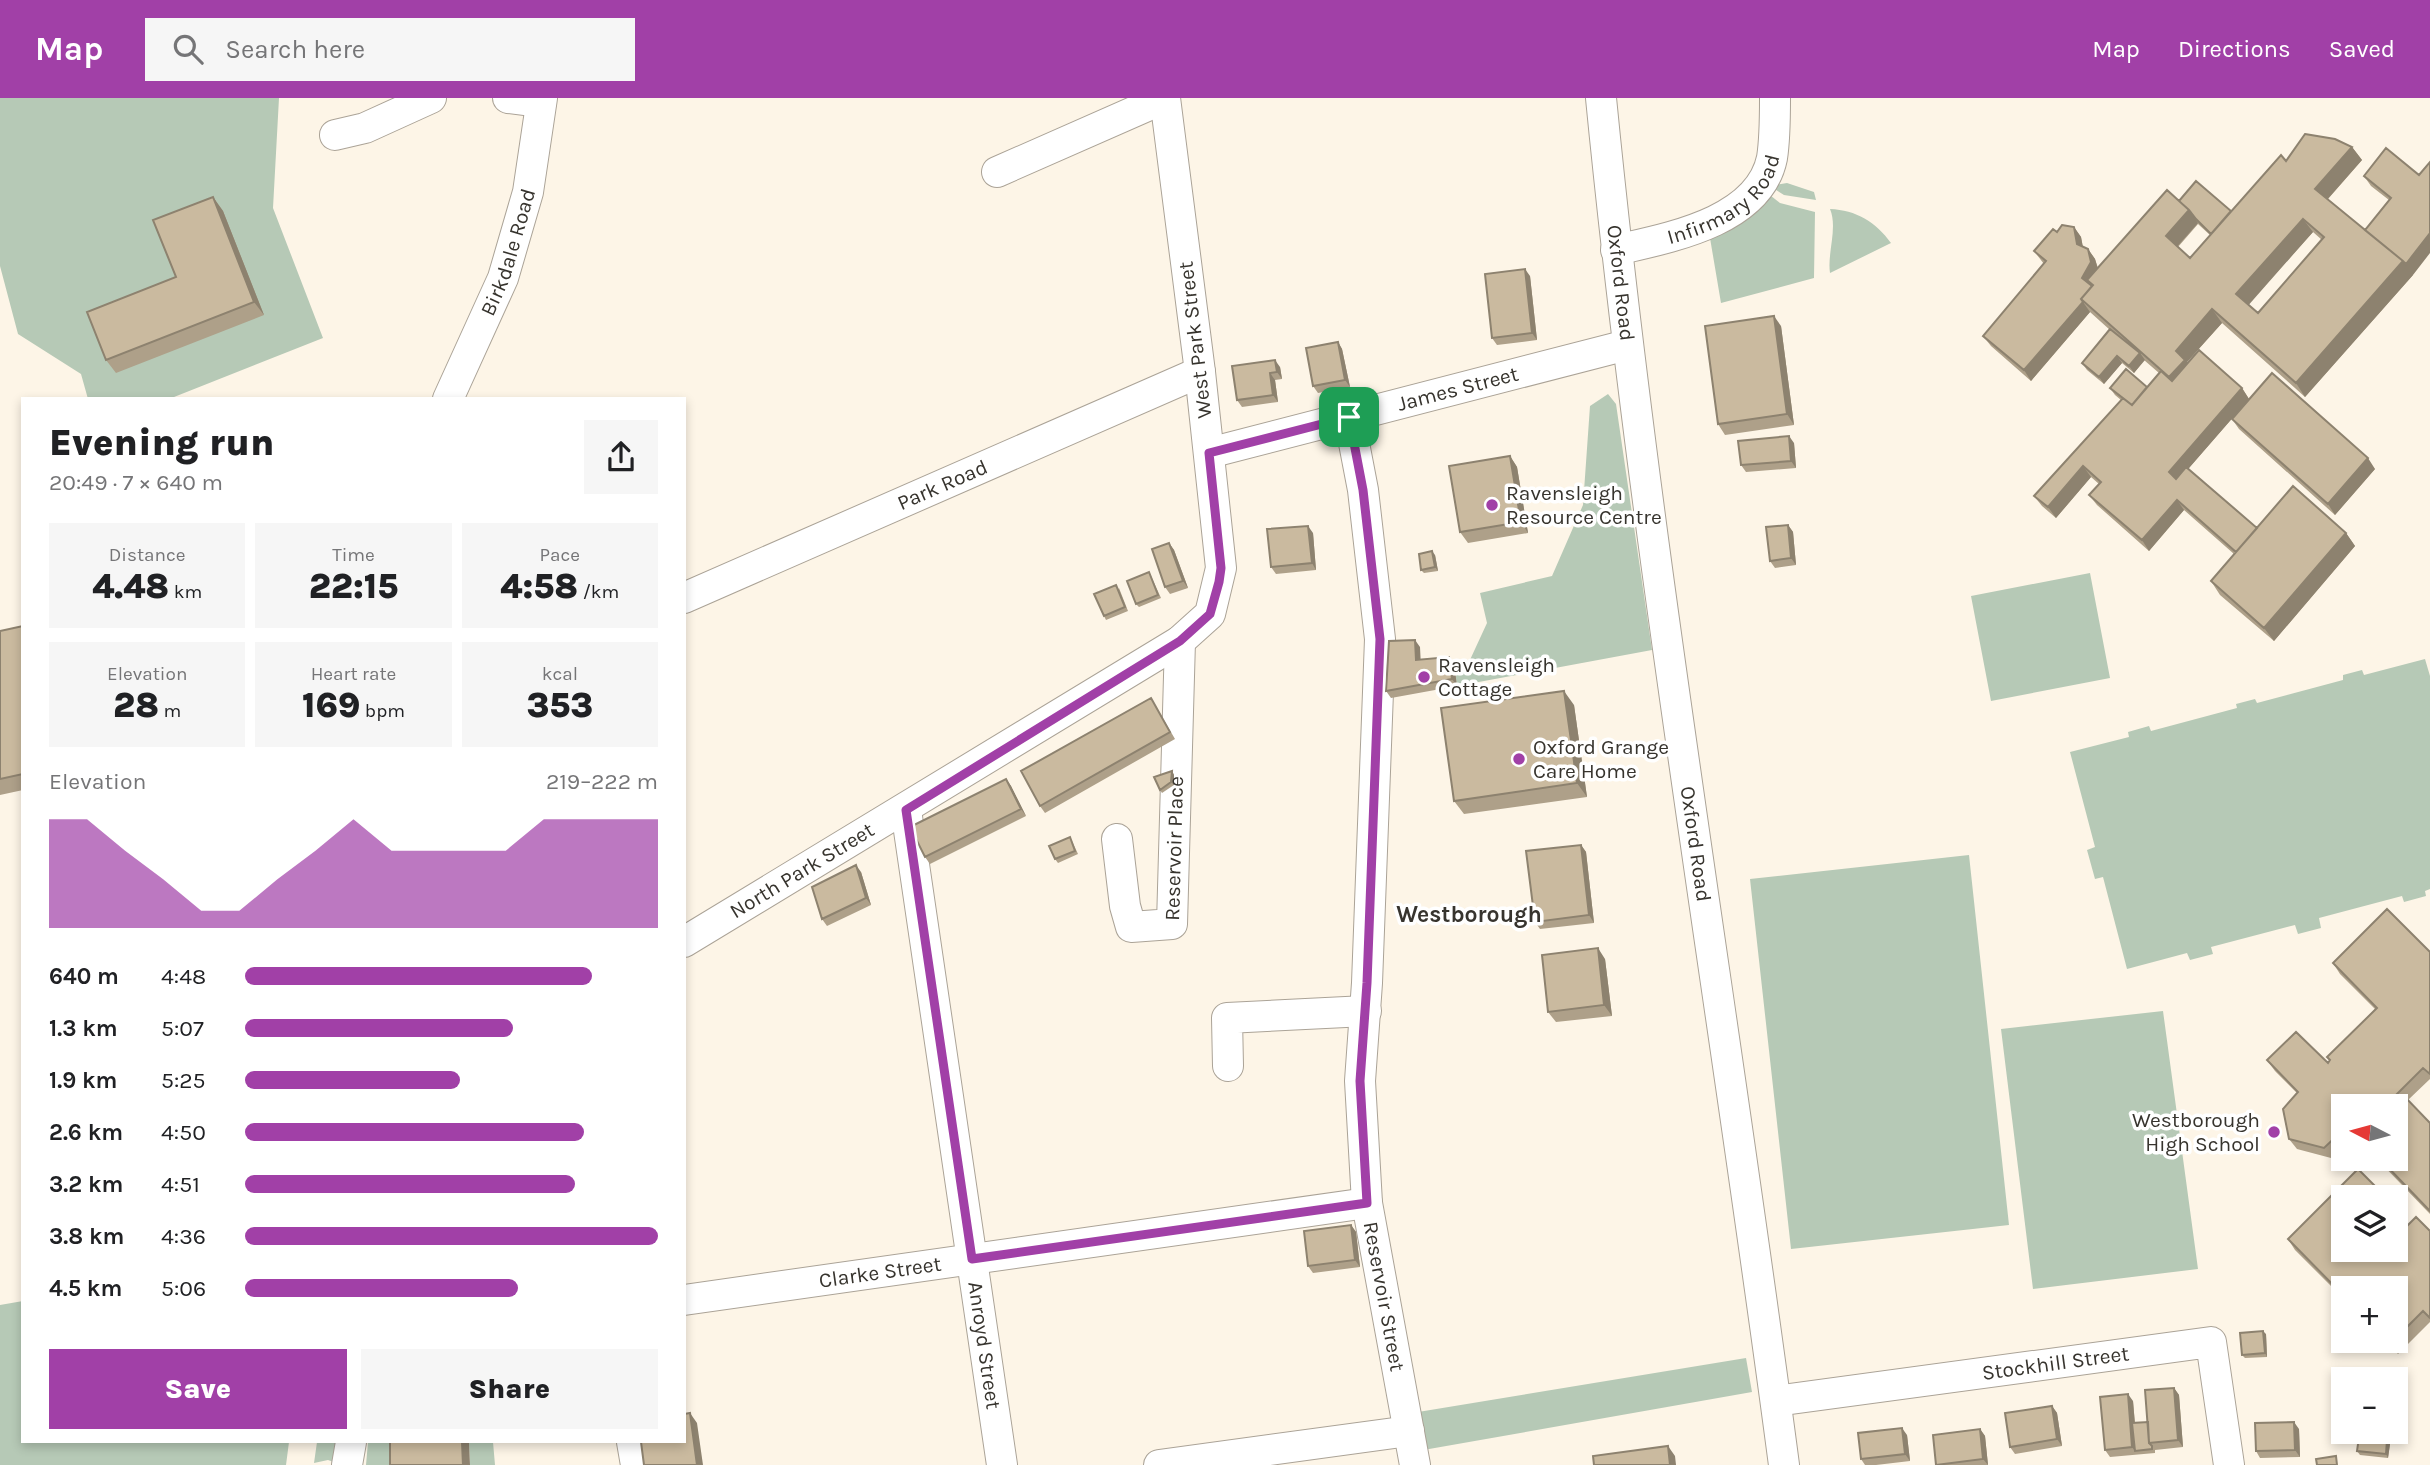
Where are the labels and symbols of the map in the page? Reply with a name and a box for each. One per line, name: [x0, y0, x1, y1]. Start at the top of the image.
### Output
street label: Infirmary Road: [1664, 152, 1785, 249]
street label: Birkdale Road: [475, 186, 540, 320]
street label: Oxford Road: [1602, 224, 1640, 342]
street label: West Park Street: [1173, 260, 1217, 420]
street label: James Street: [1395, 362, 1521, 416]
pin: [1319, 387, 1379, 447]
street label: Park Road: [894, 455, 991, 515]
place label: Ravensleigh Resource Centre: [1506, 481, 1662, 529]
marker: Ravensleigh Resource Centre: [1484, 497, 1500, 513]
place label: Ravensleigh Cottage: [1438, 653, 1555, 701]
marker: Ravensleigh Cottage: [1416, 669, 1432, 685]
place label: Oxford Grange Care Home: [1533, 735, 1669, 783]
marker: Oxford Grange Care Home: [1511, 751, 1527, 767]
street label: Reservoir Place: [1160, 776, 1188, 921]
street label: Oxford Road: [1676, 785, 1716, 903]
street label: North Park Street: [725, 817, 879, 923]
district label: Westborough: [1396, 901, 1542, 928]
north arrow: [2331, 1094, 2408, 1171]
place label: Westborough High School: [2132, 1108, 2260, 1156]
marker: Westborough High School: [2266, 1124, 2282, 1140]
street label: Reservoir Street: [1359, 1220, 1410, 1373]
street label: Clarke Street: [817, 1252, 943, 1293]
street label: Anroyd Street: [963, 1280, 1006, 1411]
street label: Stockhill Street: [1980, 1341, 2131, 1385]

